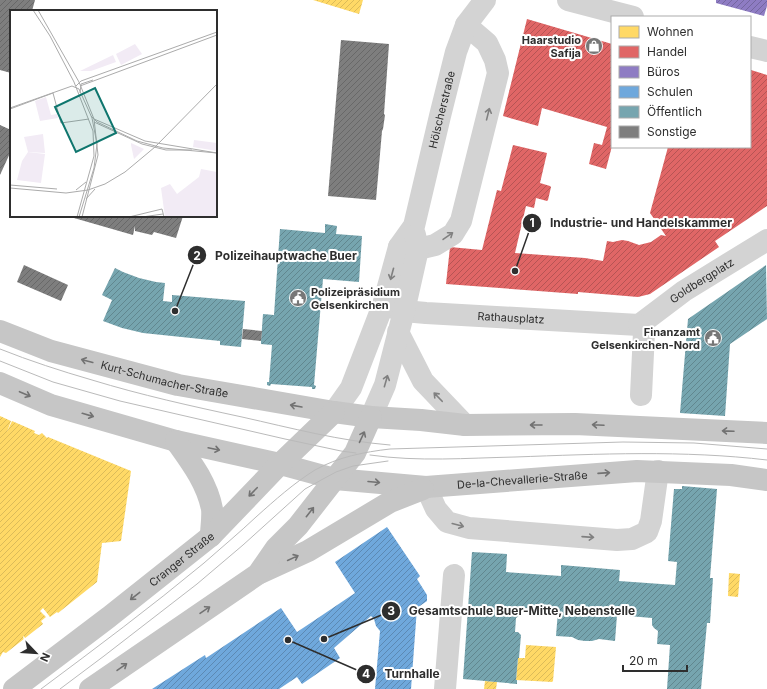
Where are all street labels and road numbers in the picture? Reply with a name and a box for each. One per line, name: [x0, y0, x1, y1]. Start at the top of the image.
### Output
street label: Hölscherstraße: [426, 69, 458, 150]
street label: Goldbergplatz: [667, 255, 737, 306]
street label: Rathausplatz: [477, 309, 545, 327]
street label: Kurt-Schumacher-Straße: [99, 358, 230, 401]
street label: De-la-Chevallerie-Straße: [456, 468, 588, 492]
street label: Cranger Straße: [146, 529, 217, 590]

